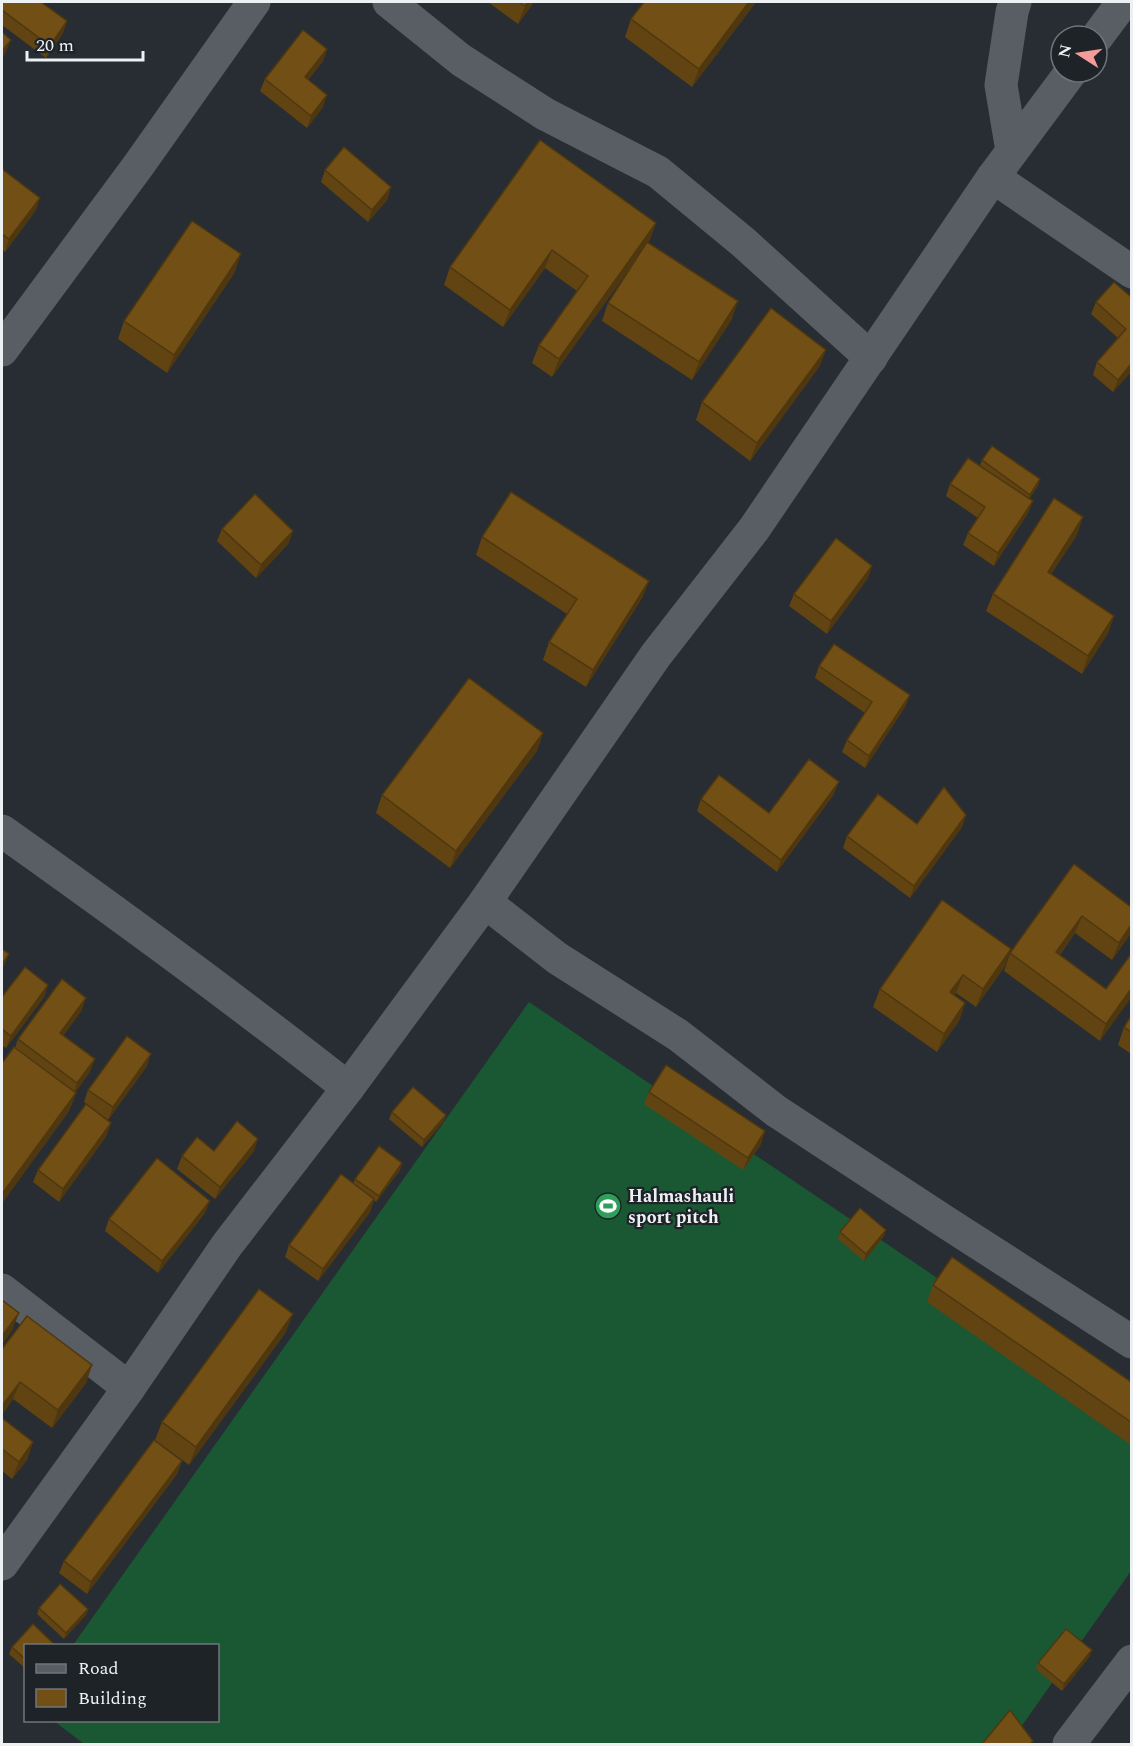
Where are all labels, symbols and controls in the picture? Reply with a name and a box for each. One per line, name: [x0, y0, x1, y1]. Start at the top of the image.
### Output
scale bar: [27, 24, 142, 62]
north arrow: [1049, 24, 1109, 84]
text: 20 m: [36, 32, 74, 59]
text: N: [1052, 42, 1078, 60]
place label: Halmashauli sport pitch: [628, 1183, 734, 1231]
sports icon: Halmashauli sport pitch: [593, 1191, 623, 1221]
legend: [24, 1644, 219, 1722]
text: Road: [78, 1655, 119, 1682]
text: Building: [78, 1685, 147, 1712]

